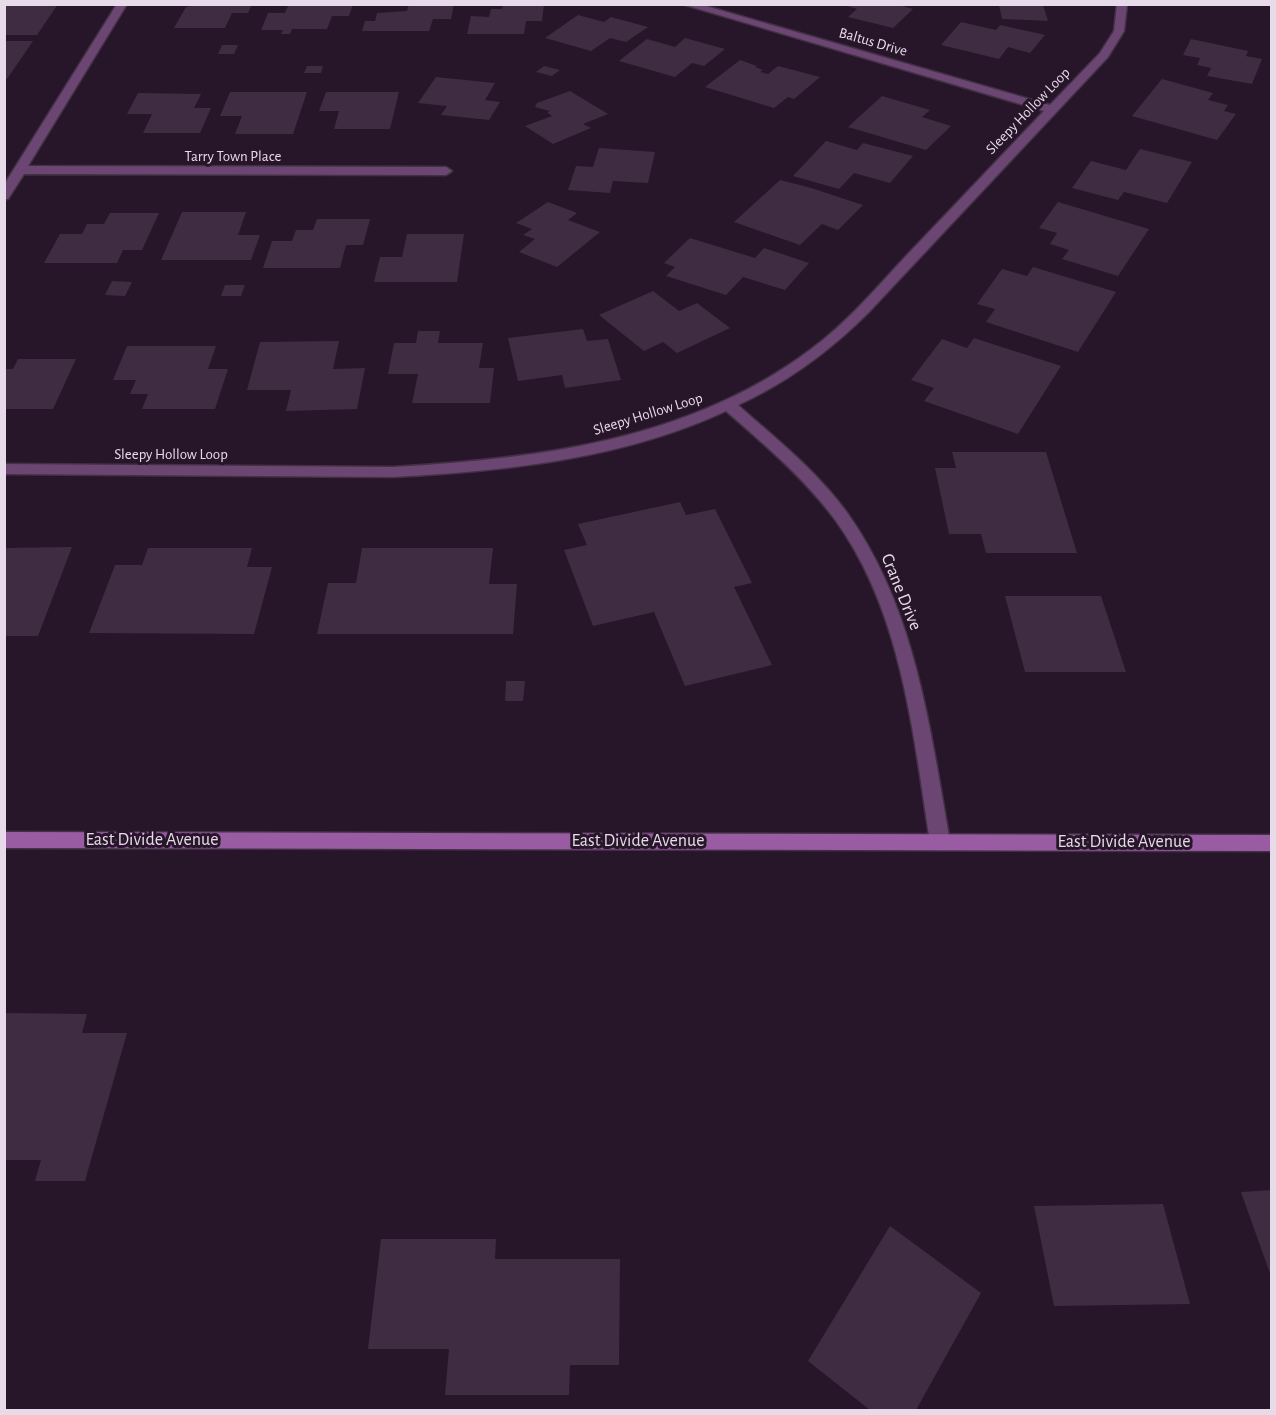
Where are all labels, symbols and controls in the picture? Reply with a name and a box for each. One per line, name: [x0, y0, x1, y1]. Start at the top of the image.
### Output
street label: Baltus Drive: [837, 25, 909, 59]
street label: Sleepy Hollow Loop: [983, 65, 1073, 157]
street label: Tarry Town Place: [185, 149, 282, 164]
street label: Sleepy Hollow Loop: [591, 390, 705, 438]
street label: Sleepy Hollow Loop: [114, 447, 228, 462]
street label: Crane Drive: [878, 551, 924, 633]
street label: East Divide Avenue: [85, 831, 219, 849]
street label: East Divide Avenue: [571, 832, 705, 850]
street label: East Divide Avenue: [1057, 833, 1191, 851]

